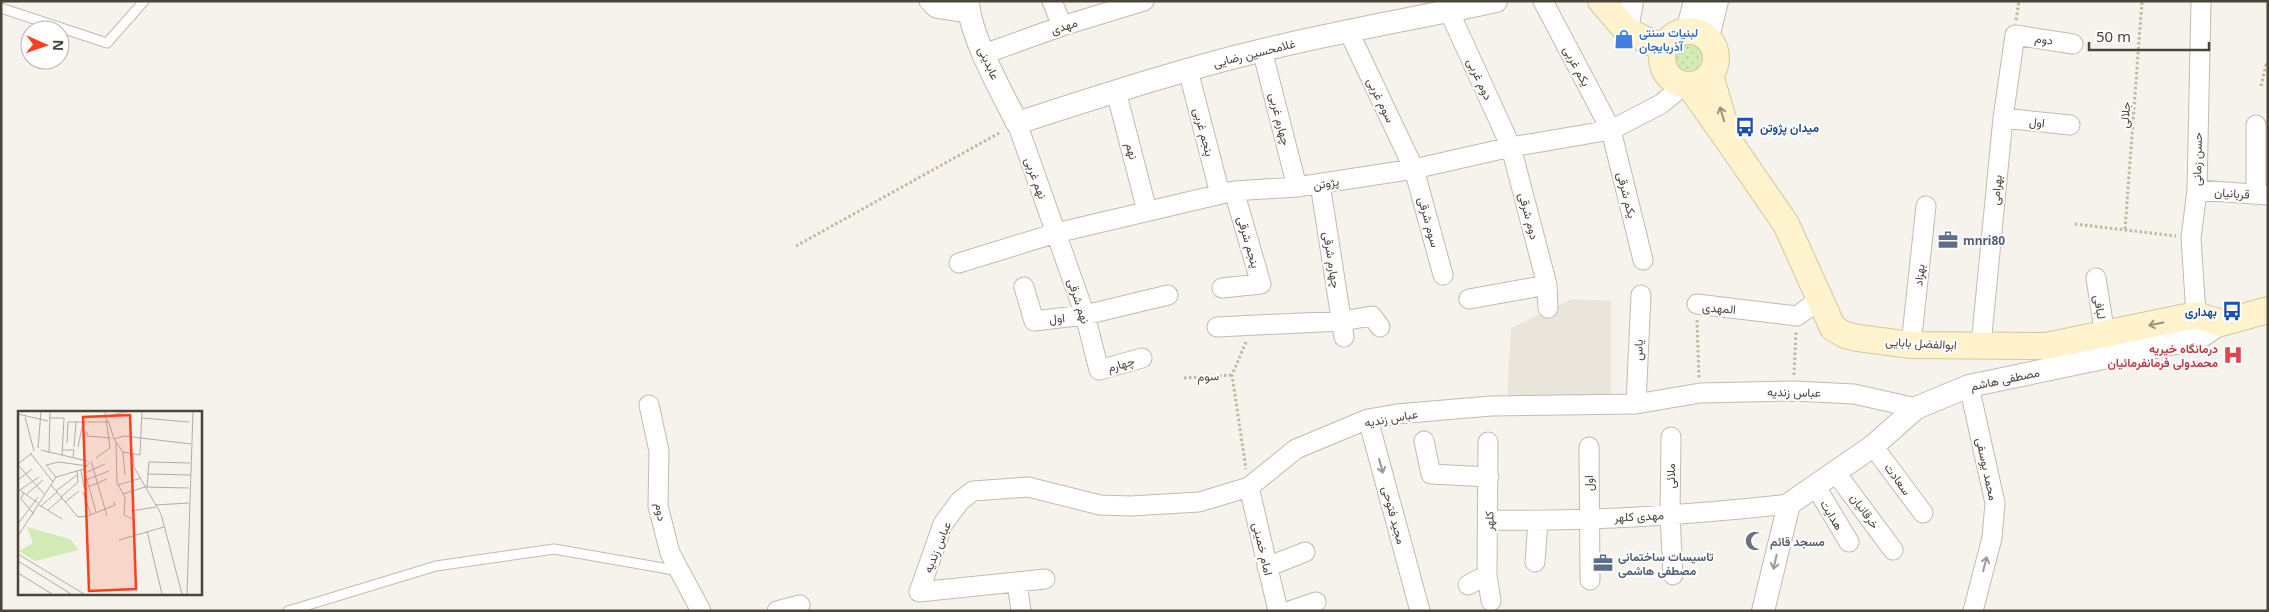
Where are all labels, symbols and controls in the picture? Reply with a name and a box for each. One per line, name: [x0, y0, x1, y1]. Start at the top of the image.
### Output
street label: مهدی: [1048, 14, 1080, 38]
north arrow: [20, 20, 70, 70]
scale bar: [2089, 20, 2209, 52]
place label: لبنیات سنتی آذربایجان: [1639, 24, 1698, 55]
text: 50 m: [2096, 26, 2131, 46]
shop icon: لبنیات سنتی آذربایجان: [1613, 28, 1635, 50]
street label: دوم: [2034, 29, 2054, 49]
street label: غلامحسین رضایی: [1211, 35, 1297, 71]
text: N: [49, 39, 68, 51]
street label: یکم غربی: [1559, 43, 1595, 89]
street label: عابدینی: [974, 44, 1004, 82]
street label: دوم غربی: [1463, 55, 1497, 103]
street label: سوم غربی: [1363, 75, 1399, 125]
street label: چهارم غربی: [1265, 91, 1295, 147]
street label: جلالی: [2116, 101, 2134, 129]
street label: پنجم غربی: [1189, 106, 1219, 158]
one-way arrow: [1716, 106, 1726, 122]
street label: اول: [2028, 113, 2046, 131]
bus stop icon: میدان پژوتن: [1734, 116, 1756, 138]
place label: میدان پژوتن: [1760, 119, 1819, 136]
street label: حسن زمانی: [2188, 132, 2206, 186]
street label: نهم: [1122, 141, 1142, 161]
street label: نهم غربی: [1021, 155, 1051, 201]
street label: یکم شرقی: [1613, 170, 1641, 220]
street label: پژوتن: [1312, 173, 1340, 193]
street label: بهرامی: [1986, 174, 2006, 206]
street label: قربانیان: [2214, 183, 2250, 203]
street label: دوم شرقی: [1515, 191, 1543, 242]
street label: سوم شرقی: [1414, 195, 1444, 249]
street label: پنجم شرقی: [1233, 214, 1265, 270]
office icon: mnri80: [1937, 229, 1959, 251]
street label: چهارم شرقی: [1319, 230, 1345, 290]
place label: mnri80: [1963, 232, 2005, 249]
street label: بهزاد: [1909, 263, 1929, 287]
street label: نهم شرقی: [1064, 276, 1094, 326]
street label: لبافی: [2090, 294, 2110, 320]
street label: المهدی: [1701, 298, 1737, 318]
bus stop icon: بهداری: [2221, 300, 2243, 322]
place label: بهداری: [2185, 303, 2217, 320]
street label: اول: [1048, 309, 1066, 327]
one-way arrow: [2149, 320, 2165, 329]
street label: ابوالفضل بابایی: [1885, 333, 1957, 353]
street label: یاس: [1629, 339, 1647, 361]
place label: درمانگاه خیریه محمدولی فرمانفرمائیان: [2108, 340, 2218, 371]
hospital icon: درمانگاه خیریه محمدولی فرمانفرمائیان: [2222, 344, 2244, 366]
street label: چهارم: [1105, 352, 1137, 376]
street label: مصطفی هاشم: [1969, 363, 2041, 395]
street label: سوم: [1197, 367, 1219, 385]
street label: عباس زندیه: [1767, 383, 1821, 401]
street label: عباس زندیه: [1363, 405, 1419, 431]
inset map: [18, 411, 201, 594]
street label: محمد یوسفی: [1972, 436, 2002, 502]
one-way arrow: [1377, 458, 1386, 474]
street label: سعادت: [1881, 460, 1915, 498]
street label: ملائی: [1662, 463, 1679, 489]
street label: اول: [1580, 475, 1597, 491]
street label: مجید فتوحی: [1378, 484, 1410, 546]
street label: خرقانیان: [1847, 490, 1883, 532]
street label: هدایت: [1816, 497, 1848, 533]
street label: دوم: [651, 502, 671, 523]
street label: مهدی کلهر: [1613, 506, 1664, 526]
street label: کلهر: [1480, 511, 1498, 532]
street label: عباس زندیه: [919, 519, 955, 575]
street label: امام خمینی: [1249, 521, 1277, 577]
mosque icon: مسجد قائم: [1744, 530, 1766, 552]
place label: مسجد قائم: [1770, 533, 1825, 550]
place label: تاسیسات ساختمانی مصطفی هاشمی: [1618, 548, 1714, 579]
office icon: تاسیسات ساختمانی مصطفی هاشمی: [1592, 552, 1614, 574]
one-way arrow: [1770, 554, 1779, 570]
one-way arrow: [1981, 556, 1991, 572]

